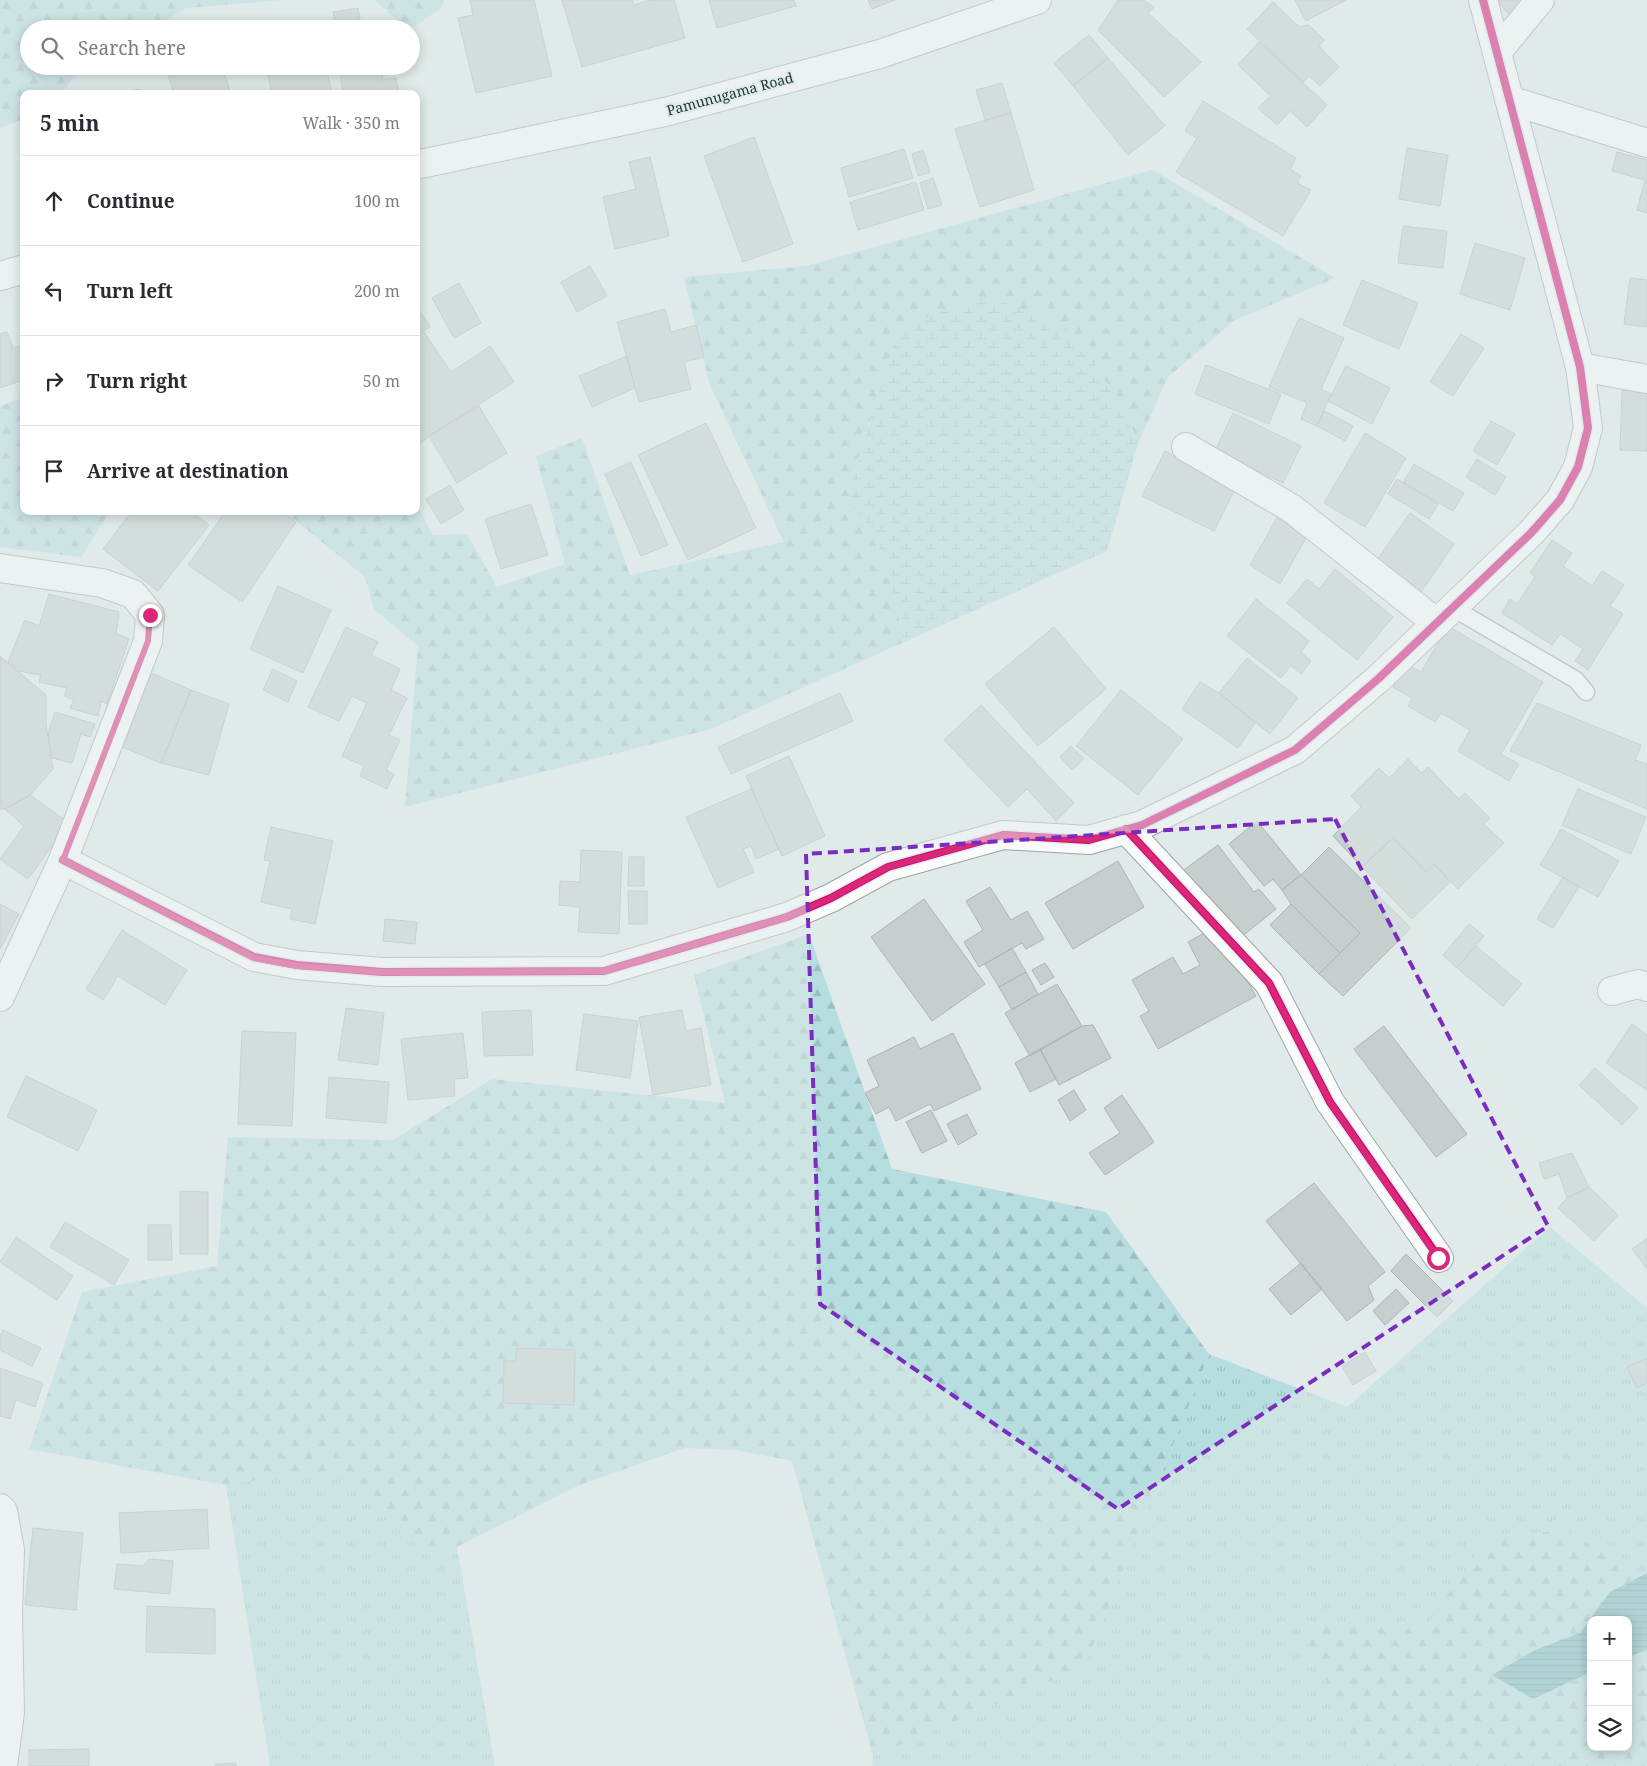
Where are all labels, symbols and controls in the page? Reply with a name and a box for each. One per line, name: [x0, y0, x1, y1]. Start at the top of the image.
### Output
search box: [20, 20, 420, 75]
icon: search: [38, 34, 66, 62]
text: Search here: [78, 35, 186, 61]
street label: Pamunugama Road: [664, 67, 796, 120]
text: 5 min: [40, 109, 99, 137]
text: Walk · 350 m: [303, 112, 400, 134]
icon: ahead: [40, 187, 68, 215]
text: Continue: [87, 188, 175, 214]
text: 100 m: [354, 190, 400, 212]
icon: left: [40, 277, 68, 305]
text: Turn left: [87, 278, 173, 304]
text: 200 m: [354, 280, 400, 302]
icon: right: [40, 367, 68, 395]
text: Turn right: [87, 368, 187, 394]
text: 50 m: [363, 370, 400, 392]
icon: arrive: [40, 457, 68, 485]
text: Arrive at destination: [87, 458, 289, 484]
route end: [139, 604, 162, 627]
route start: [1427, 1247, 1450, 1270]
map controls: [1587, 1616, 1632, 1751]
button: +: [1587, 1616, 1632, 1661]
button: −: [1587, 1661, 1632, 1706]
button: layers: [1587, 1706, 1632, 1751]

